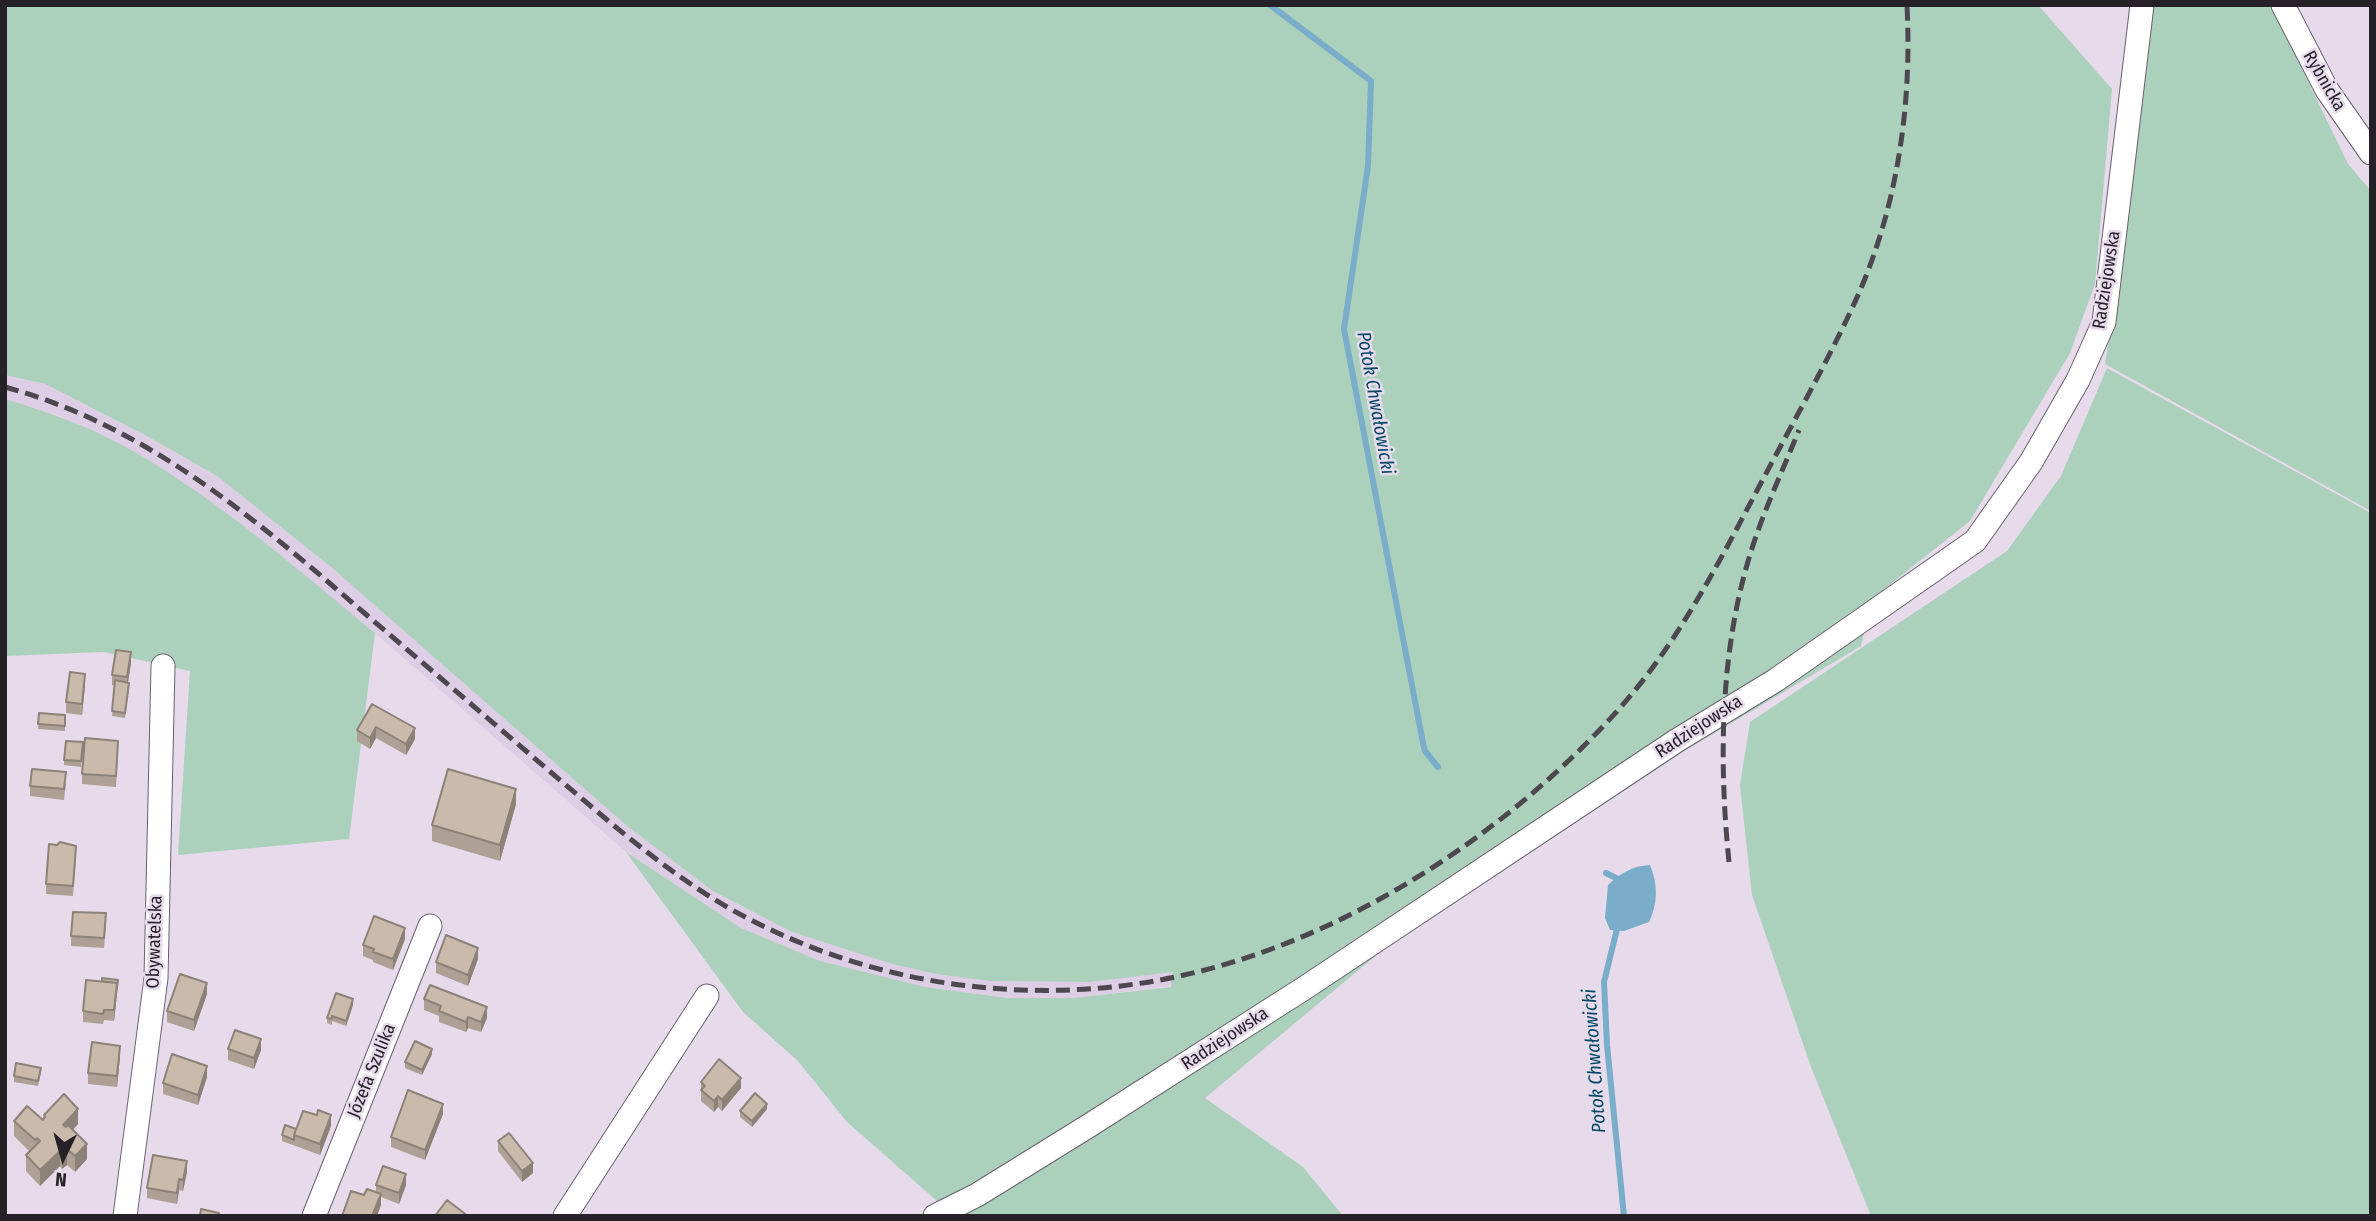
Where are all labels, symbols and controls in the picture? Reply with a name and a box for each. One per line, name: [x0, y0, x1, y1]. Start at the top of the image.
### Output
street label: Rybnicka: [2298, 47, 2350, 115]
street label: Radziejowska: [2089, 229, 2125, 331]
water label: Potok Chwałowicki: [1351, 330, 1399, 476]
street label: Radziejowska: [1652, 691, 1746, 763]
street label: Obywatelska: [143, 895, 167, 989]
water label: Potok Chwałowicki: [1579, 988, 1611, 1134]
street label: Radziejowska: [1178, 1003, 1272, 1075]
street label: Józefa Szulika: [343, 1021, 401, 1121]
north arrow: [28, 1123, 98, 1193]
text: N: [54, 1167, 68, 1191]

